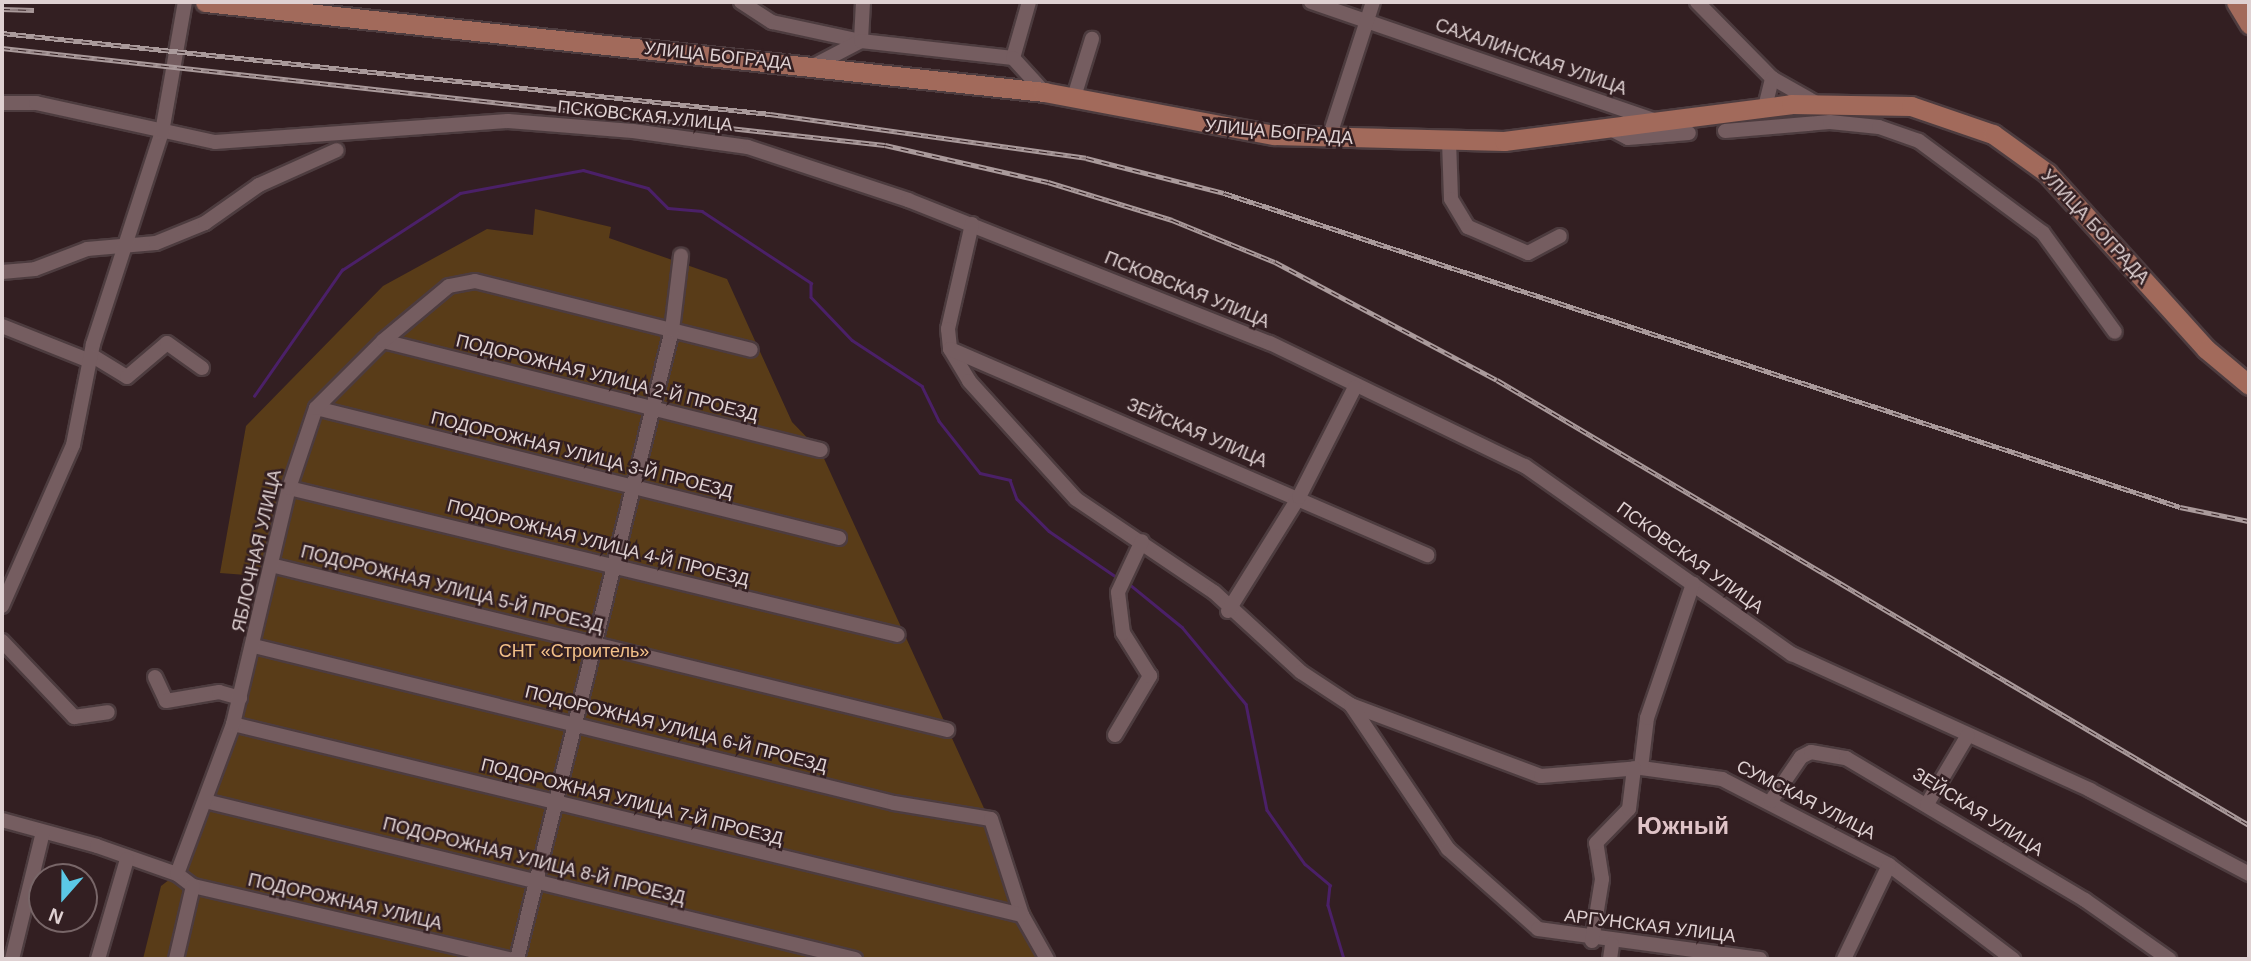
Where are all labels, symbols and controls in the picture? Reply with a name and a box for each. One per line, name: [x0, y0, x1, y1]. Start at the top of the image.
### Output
street label: САХАЛИНСКАЯ УЛИЦА: [1432, 14, 1630, 100]
street label: УЛИЦА БОГРАДА: [643, 37, 793, 75]
street label: ПСКОВСКАЯ УЛИЦА: [556, 96, 734, 136]
street label: УЛИЦА БОГРАДА: [1204, 115, 1354, 149]
street label: УЛИЦА БОГРАДА: [2036, 165, 2154, 289]
street label: ПСКОВСКАЯ УЛИЦА: [1101, 247, 1273, 333]
street label: ПОДОРОЖНАЯ УЛИЦА 2-Й ПРОЕЗД: [454, 330, 760, 426]
street label: ЗЕЙСКАЯ УЛИЦА: [1124, 394, 1270, 472]
street label: ПОДОРОЖНАЯ УЛИЦА 3-Й ПРОЕЗД: [429, 407, 735, 503]
street label: ЯБЛОЧНАЯ УЛИЦА: [228, 468, 286, 634]
street label: ПОДОРОЖНАЯ УЛИЦА 4-Й ПРОЕЗД: [445, 495, 751, 591]
street label: ПСКОВСКАЯ УЛИЦА: [1612, 498, 1768, 618]
street label: ПОДОРОЖНАЯ УЛИЦА 5-Й ПРОЕЗД: [299, 541, 605, 637]
park label: СНТ «Строитель»: [499, 640, 649, 662]
street label: ПОДОРОЖНАЯ УЛИЦА 6-Й ПРОЕЗД: [523, 681, 829, 777]
street label: ПОДОРОЖНАЯ УЛИЦА 7-Й ПРОЕЗД: [479, 754, 785, 850]
street label: СУМСКАЯ УЛИЦА: [1733, 756, 1879, 844]
street label: ЗЕЙСКАЯ УЛИЦА: [1909, 763, 2047, 861]
district label: Южный: [1637, 812, 1729, 840]
street label: ПОДОРОЖНАЯ УЛИЦА 8-Й ПРОЕЗД: [381, 813, 687, 909]
north arrow: [28, 863, 98, 933]
street label: ПОДОРОЖНАЯ УЛИЦА: [246, 869, 444, 935]
text: N: [46, 904, 66, 928]
street label: АРГУНСКАЯ УЛИЦА: [1563, 905, 1737, 947]

